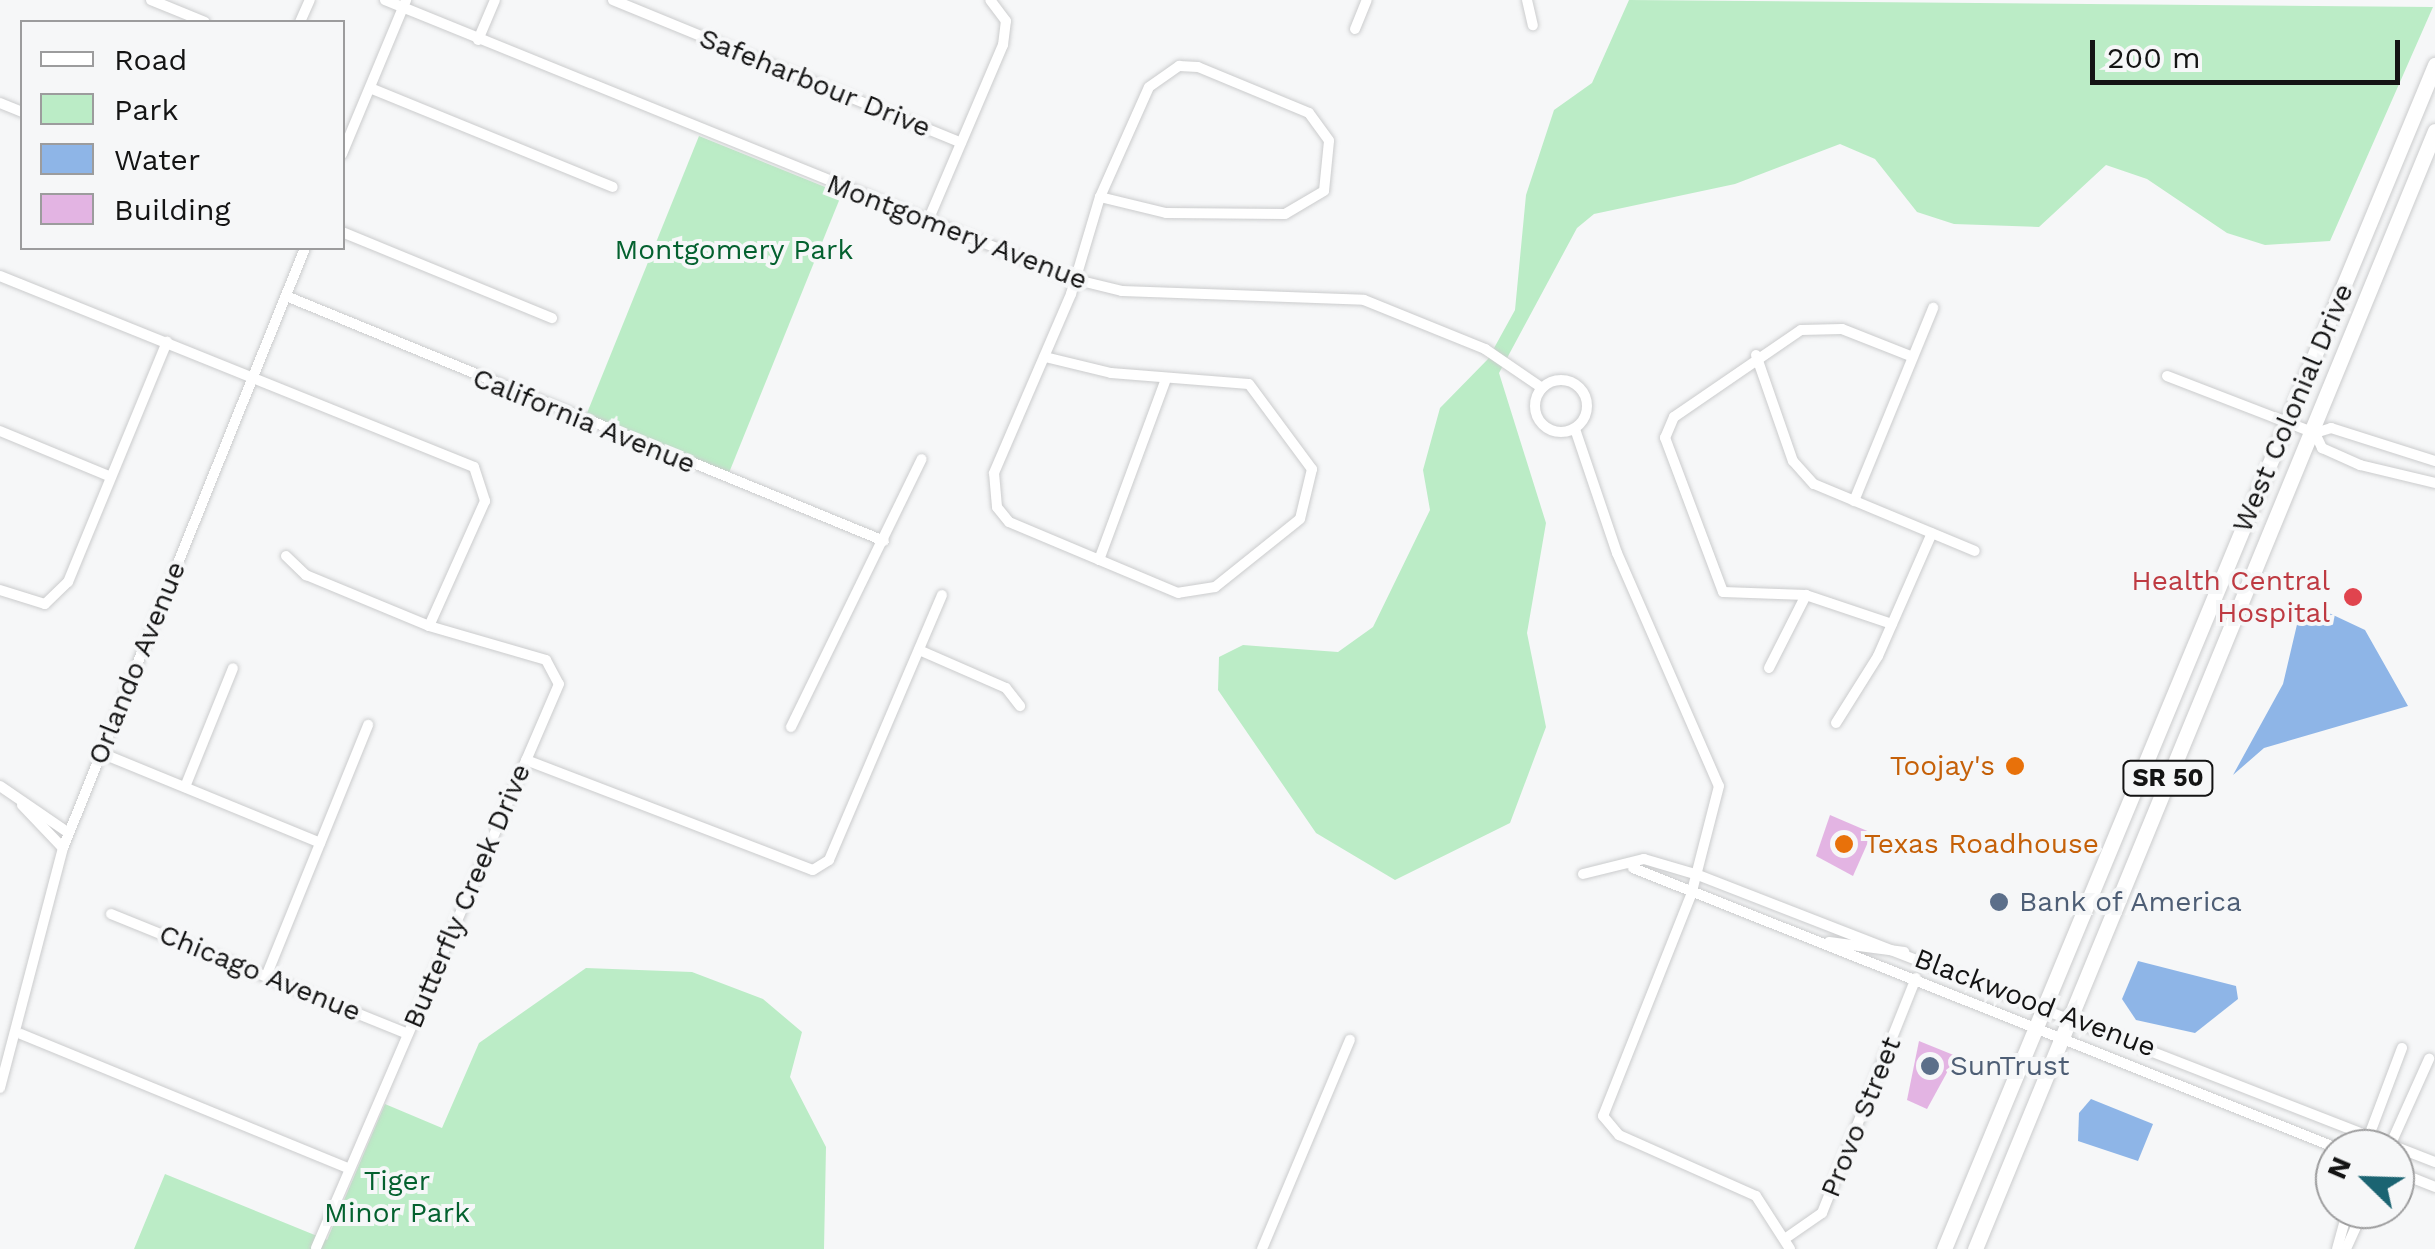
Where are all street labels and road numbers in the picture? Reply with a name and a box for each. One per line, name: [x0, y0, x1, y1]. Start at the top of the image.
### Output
street label: Safeharbour Drive: [694, 21, 936, 145]
street label: Montgomery Avenue: [821, 166, 1093, 298]
street label: West Colonial Drive: [2225, 278, 2361, 538]
street label: California Avenue: [467, 361, 701, 481]
street label: Orlando Avenue: [81, 556, 193, 770]
street label: Butterfly Creek Drive: [396, 758, 538, 1034]
road number: SR 50: [2120, 758, 2216, 798]
street label: Chicago Avenue: [154, 917, 366, 1029]
street label: Blackwood Avenue: [1909, 941, 2161, 1065]
street label: Provo Street: [1814, 1032, 1908, 1202]

